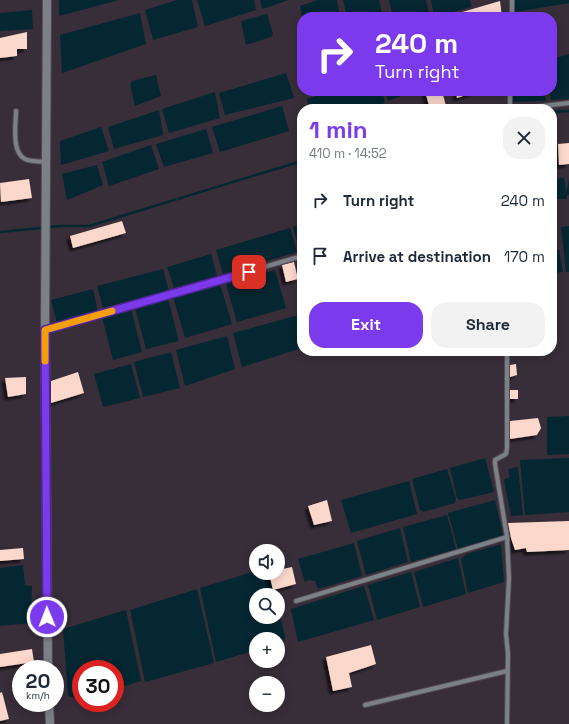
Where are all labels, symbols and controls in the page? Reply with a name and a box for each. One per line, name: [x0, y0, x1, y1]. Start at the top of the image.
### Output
text: 240 m: [375, 25, 458, 61]
icon: right: [309, 28, 361, 80]
text: Turn right: [375, 60, 459, 83]
text: 1 min: [309, 114, 368, 145]
button: close: [503, 117, 545, 159]
text: 410 m · 14:52: [309, 145, 387, 162]
icon: right: [309, 189, 331, 211]
text: Turn right: [343, 191, 414, 210]
text: 240 m: [501, 191, 545, 210]
icon: arrive: [309, 245, 331, 267]
text: Arrive at destination: [343, 247, 491, 266]
text: 170 m: [504, 247, 545, 266]
pin: [232, 255, 266, 289]
icon: arrive: [238, 261, 260, 283]
button: Exit: [309, 302, 423, 348]
button: Share: [431, 302, 545, 348]
map controls: [249, 544, 285, 712]
button: sound: [249, 544, 285, 580]
button: search: [249, 588, 285, 624]
position arrow: [26, 596, 68, 638]
button: +: [249, 632, 285, 668]
speed limit sign: 30: [72, 660, 124, 712]
text: 20: [26, 668, 50, 694]
button: −: [249, 676, 285, 712]
text: km/h: [26, 689, 50, 702]

